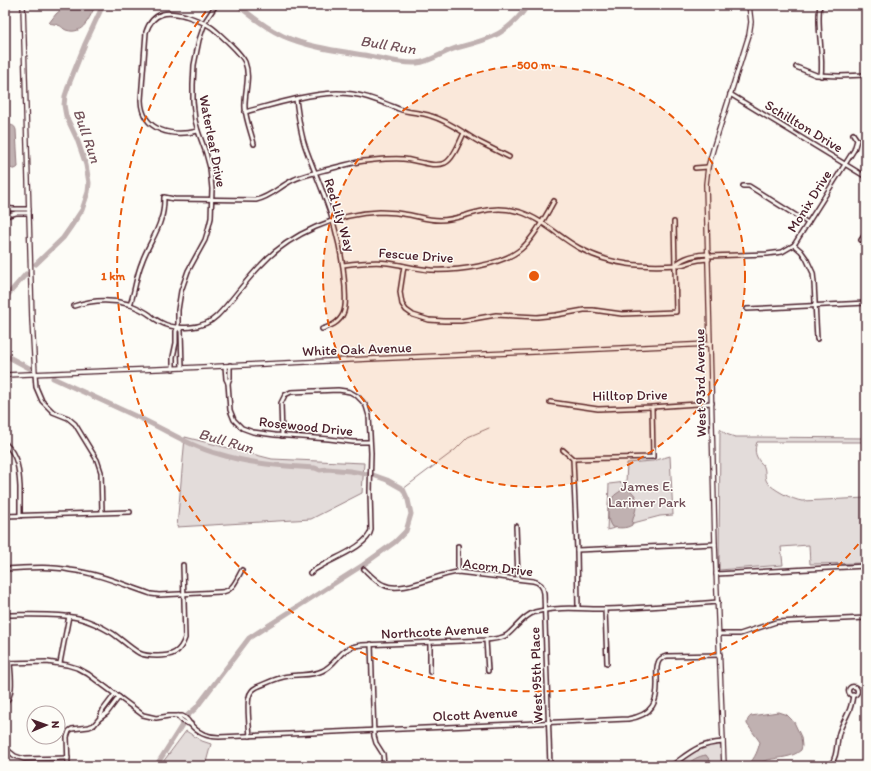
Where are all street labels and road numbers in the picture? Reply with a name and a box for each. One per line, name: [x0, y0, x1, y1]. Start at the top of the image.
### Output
street label: Waterleaf Drive: [195, 94, 230, 189]
street label: Schillton Drive: [762, 96, 846, 157]
street label: Monix Drive: [784, 167, 835, 236]
street label: Red Lily Way: [320, 176, 359, 254]
street label: Fescue Drive: [378, 244, 454, 267]
street label: West 93rd Avenue: [691, 328, 710, 437]
street label: White Oak Avenue: [302, 339, 412, 360]
street label: Hilltop Drive: [592, 386, 668, 405]
street label: Rosewood Drive: [258, 413, 354, 440]
street label: Acorn Drive: [462, 555, 534, 580]
street label: Northcote Avenue: [381, 620, 490, 643]
street label: West 95th Place: [526, 626, 547, 723]
street label: Olcott Avenue: [432, 704, 518, 725]

